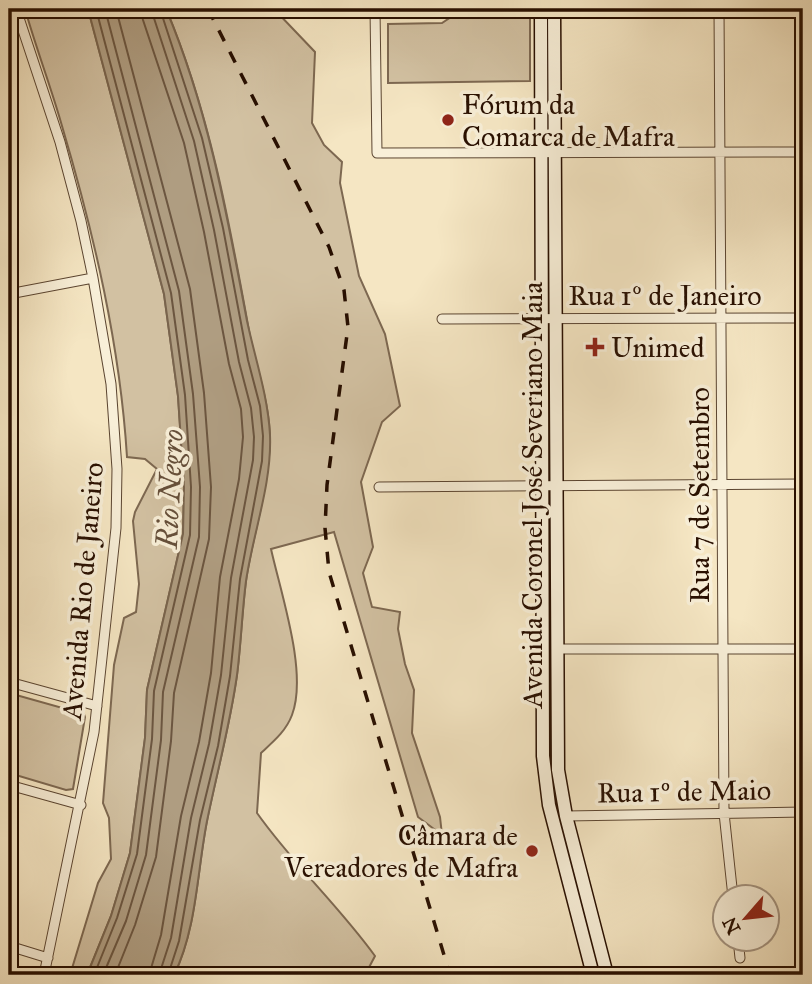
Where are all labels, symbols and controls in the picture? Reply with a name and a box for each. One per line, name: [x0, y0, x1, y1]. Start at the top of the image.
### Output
place label: Fórum da Comarca de Mafra: [462, 87, 675, 154]
marker: Fórum da Comarca de Mafra: [440, 112, 456, 128]
street label: Rua 1º de Janeiro: [568, 278, 762, 313]
street label: Avenida Coronel José Severiano Maia: [515, 282, 550, 709]
place label: Unimed: [611, 330, 704, 365]
marker: Unimed: [585, 337, 605, 357]
street label: Rua 7 de Setembro: [682, 387, 717, 603]
water label: Rio Negro: [149, 428, 191, 551]
street label: Avenida Rio de Janeiro: [54, 461, 111, 722]
street label: Rua 1º de Maio: [597, 772, 771, 811]
place label: Câmara de Vereadores de Mafra: [283, 818, 518, 885]
marker: Câmara de Vereadores de Mafra: [524, 843, 540, 859]
north arrow: [710, 883, 780, 953]
text: N: [717, 913, 745, 938]

